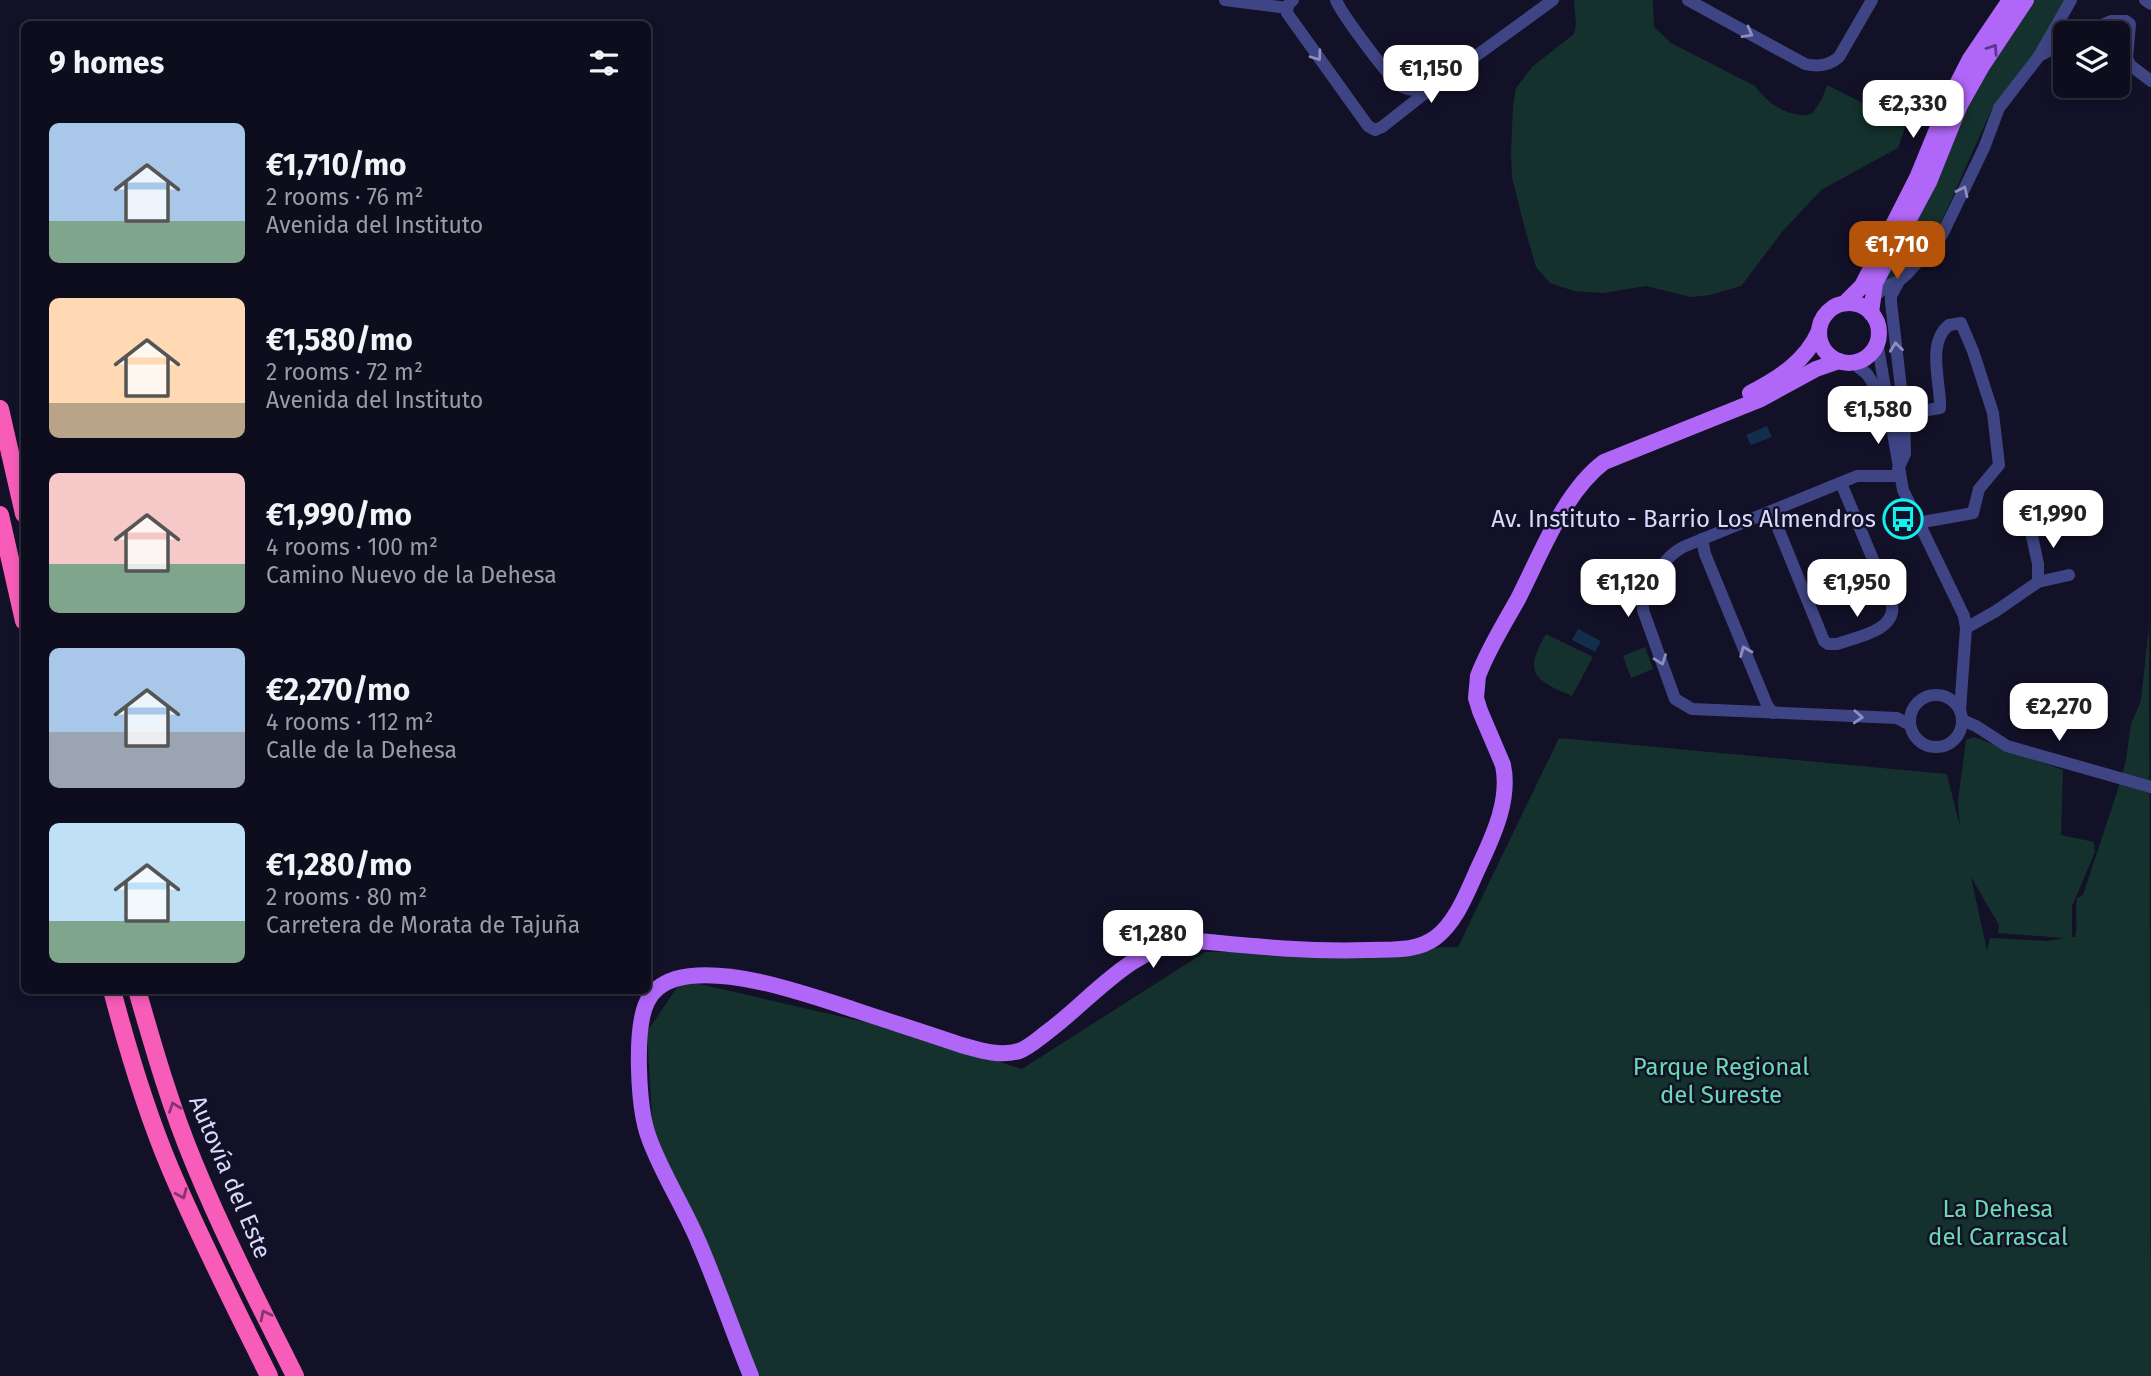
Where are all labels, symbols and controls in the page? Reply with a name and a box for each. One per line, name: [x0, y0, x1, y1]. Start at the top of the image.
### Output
map controls: [2053, 21, 2130, 98]
button: layers: [2053, 21, 2130, 98]
one-way arrow: [1741, 25, 1754, 38]
one-way arrow: [1985, 43, 1998, 56]
icon: filters: [585, 44, 623, 82]
text: 9 homes: [49, 45, 164, 81]
pin: €1,150: [1374, 46, 1488, 105]
one-way arrow: [1309, 48, 1322, 61]
text: €1,150: [1399, 54, 1463, 82]
pin: €2,330: [1856, 80, 1970, 140]
text: €2,330: [1879, 89, 1947, 117]
text: €1,710/mo: [266, 147, 407, 183]
icon: home: [105, 151, 189, 235]
text: 2 rooms · 76 m²: [266, 183, 424, 211]
one-way arrow: [1955, 186, 1969, 199]
text: Avenida del Instituto: [266, 211, 483, 239]
pin: €1,710: [1840, 222, 1954, 281]
text: €1,710: [1865, 230, 1929, 258]
text: €1,580/mo: [266, 322, 413, 358]
icon: home: [105, 326, 189, 410]
one-way arrow: [1889, 341, 1904, 353]
text: 2 rooms · 72 m²: [266, 358, 423, 386]
text: Avenida del Instituto: [266, 386, 483, 414]
pin: €1,580: [1821, 386, 1935, 446]
text: €1,580: [1844, 395, 1912, 423]
pin: €1,990: [1996, 490, 2110, 550]
text: €1,990/mo: [266, 497, 412, 533]
bus stop icon: Av. Instituto - Barrio Los Almendros: [1882, 498, 1924, 540]
text: €1,990: [2019, 499, 2087, 527]
icon: home: [105, 501, 189, 585]
place label: Av. Instituto - Barrio Los Almendros: [1491, 505, 1876, 533]
text: 4 rooms · 100 m²: [266, 533, 438, 561]
pin: €1,120: [1571, 560, 1685, 619]
pin: €1,950: [1800, 560, 1914, 619]
text: Camino Nuevo de la Dehesa: [266, 561, 557, 589]
text: €1,120: [1597, 568, 1659, 596]
text: €1,950: [1823, 568, 1891, 596]
one-way arrow: [1739, 645, 1753, 658]
one-way arrow: [1653, 654, 1667, 666]
text: €2,270/mo: [266, 672, 410, 708]
icon: home: [105, 676, 189, 760]
pin: €2,270: [2002, 684, 2116, 743]
text: €2,270: [2026, 692, 2092, 720]
text: 4 rooms · 112 m²: [266, 708, 433, 736]
one-way arrow: [1853, 709, 1864, 724]
text: Calle de la Dehesa: [266, 736, 457, 764]
text: €1,280/mo: [266, 847, 412, 883]
icon: home: [105, 851, 189, 935]
text: 2 rooms · 80 m²: [266, 883, 427, 911]
text: Carretera de Morata de Tajuña: [266, 911, 580, 939]
pin: €1,280: [1096, 911, 1210, 970]
text: €1,280: [1119, 919, 1187, 947]
park label: Parque Regional del Sureste: [1633, 1053, 1809, 1109]
street label: Autovía del Este: [183, 1091, 277, 1263]
one-way arrow: [168, 1101, 182, 1113]
one-way arrow: [174, 1187, 188, 1199]
park label: La Dehesa del Carrascal: [1928, 1195, 2068, 1251]
one-way arrow: [259, 1310, 273, 1322]

